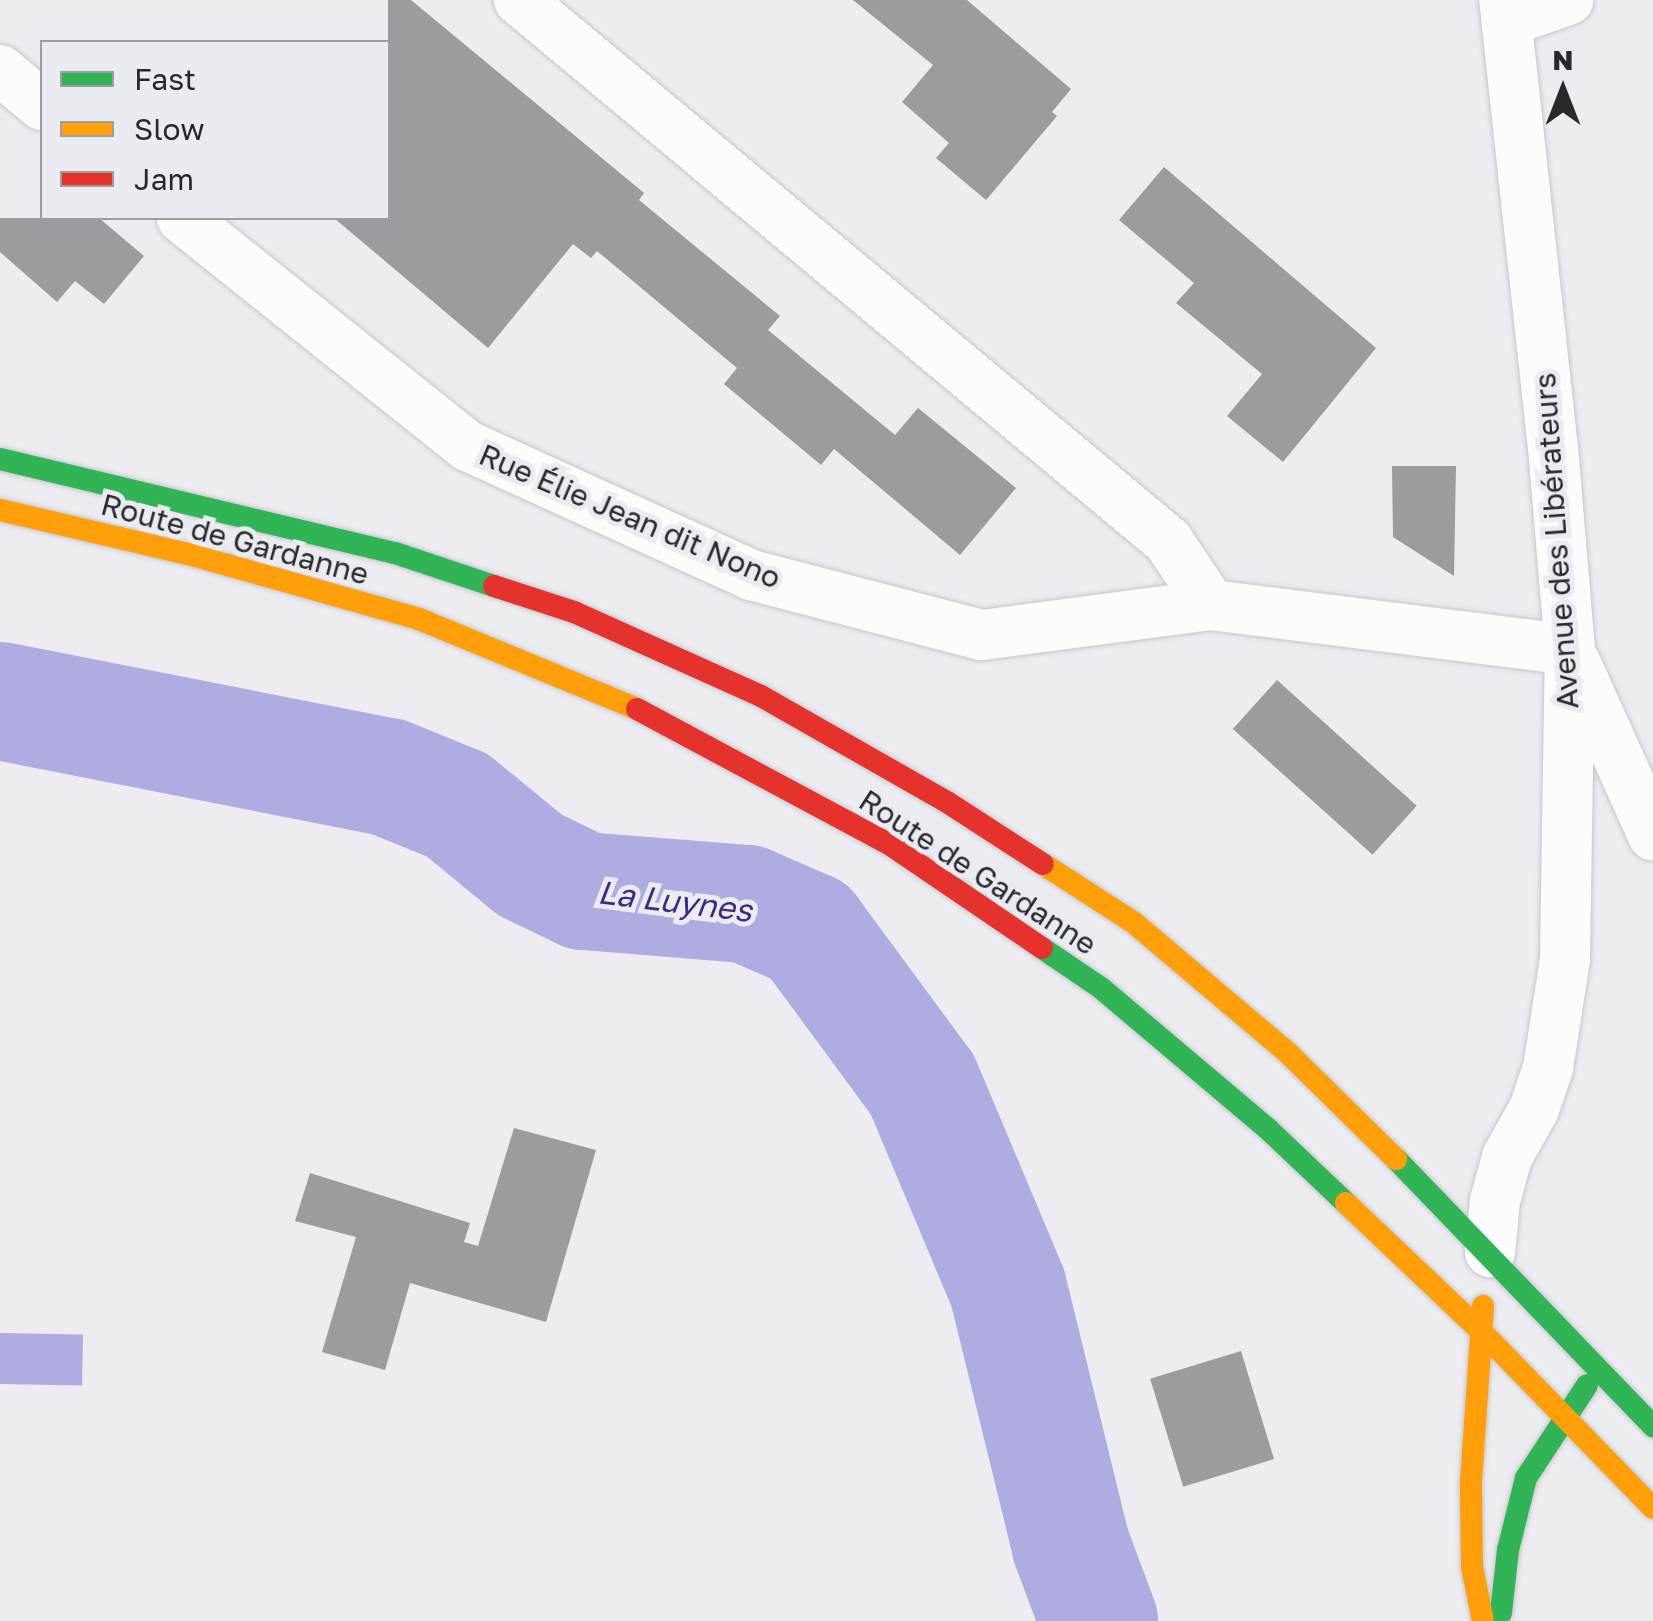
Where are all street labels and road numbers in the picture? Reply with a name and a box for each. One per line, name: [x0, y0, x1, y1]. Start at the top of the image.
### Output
street label: Avenue des Libérateurs: [1526, 372, 1586, 710]
street label: Rue Élie Jean dit Nono: [474, 436, 786, 596]
street label: Route de Gardanne: [97, 486, 373, 592]
street label: Route de Gardanne: [853, 782, 1103, 962]

